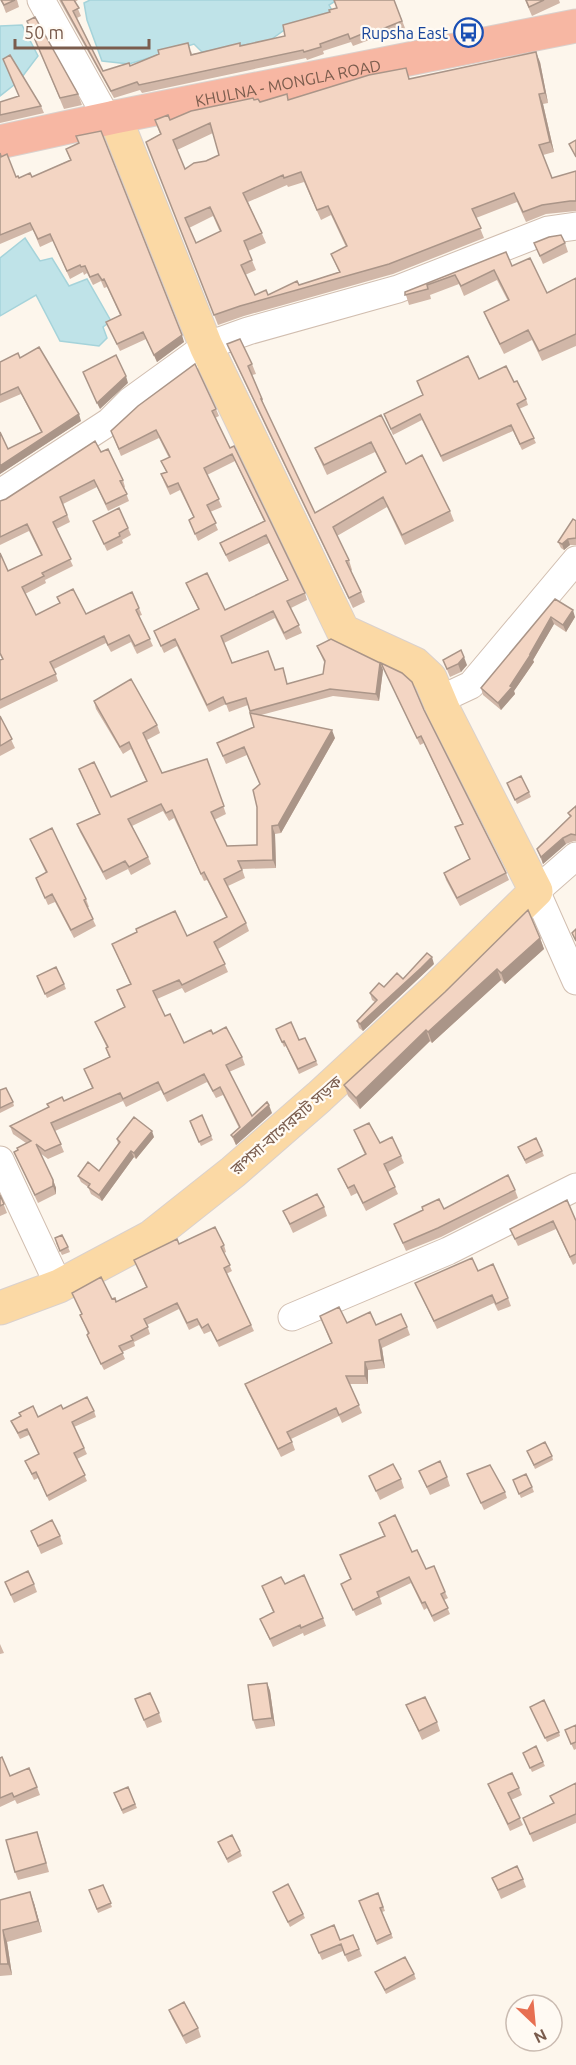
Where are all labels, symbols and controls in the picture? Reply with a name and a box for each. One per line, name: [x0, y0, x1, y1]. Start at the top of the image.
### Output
scale bar: [15, 12, 148, 50]
bus stop icon: Rupsha East: [453, 17, 485, 49]
text: 50 m: [24, 22, 64, 42]
place label: Rupsha East: [361, 24, 449, 42]
street label: KHULNA - MONGLA ROAD: [194, 56, 382, 110]
street label: রূপসা-বাগেরহাট সড়ক: [226, 1071, 346, 1179]
north arrow: [504, 1993, 564, 2053]
text: N: [531, 2026, 550, 2047]

